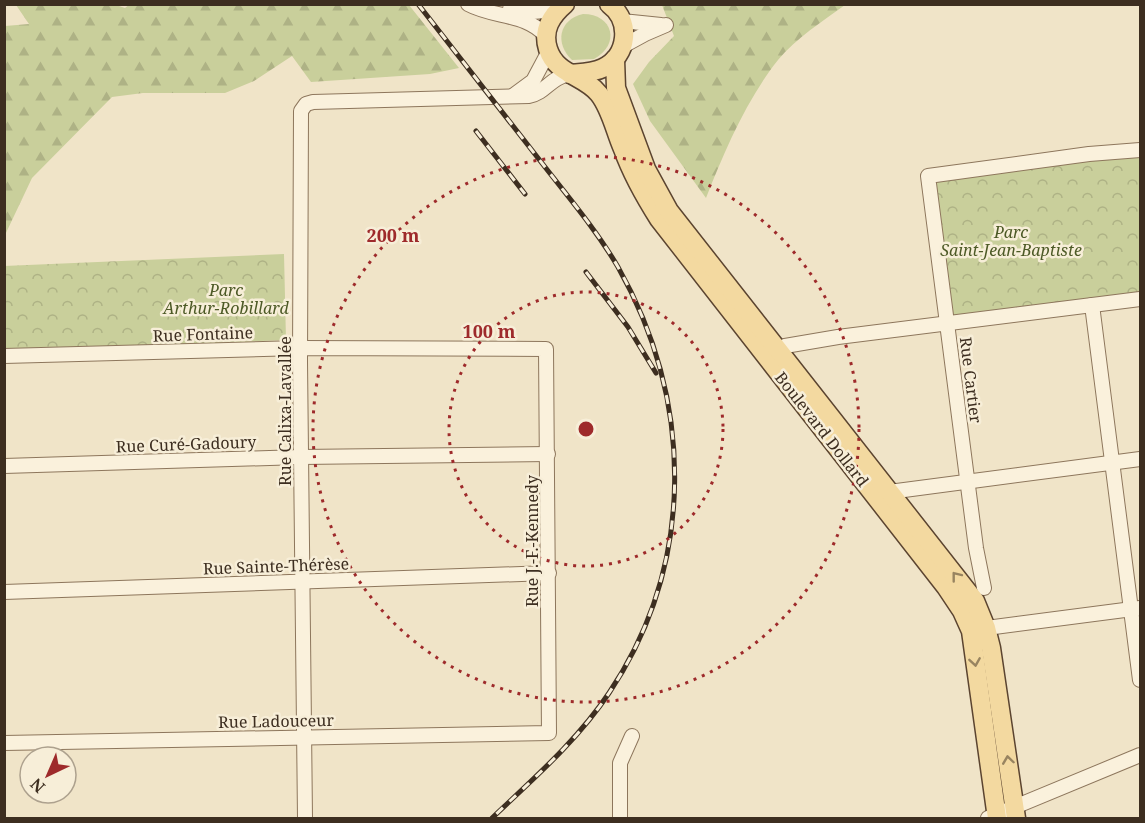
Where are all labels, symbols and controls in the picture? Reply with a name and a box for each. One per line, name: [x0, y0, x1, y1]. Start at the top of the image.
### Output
park label: Parc Saint-Jean-Baptiste: [940, 221, 1082, 261]
text: 200 m: [367, 223, 420, 247]
park label: Parc Arthur-Robillard: [162, 279, 289, 319]
text: 100 m: [463, 319, 516, 343]
street label: Rue Fontaine: [152, 321, 254, 347]
street label: Rue Calixa-Lavallée: [274, 336, 296, 486]
street label: Rue Cartier: [955, 336, 987, 425]
street label: Boulevard Dollard: [770, 367, 874, 491]
centre of rings: [576, 419, 596, 439]
street label: Rue Curé-Gadoury: [115, 431, 258, 457]
street label: Rue J.-F.-Kennedy: [521, 474, 543, 607]
street label: Rue Sainte-Thérèse: [203, 552, 349, 580]
one-way arrow: [952, 572, 963, 583]
one-way arrow: [968, 657, 980, 666]
street label: Rue Ladouceur: [218, 709, 334, 733]
north arrow: [18, 745, 78, 805]
one-way arrow: [1003, 756, 1015, 765]
text: N: [25, 773, 50, 798]

